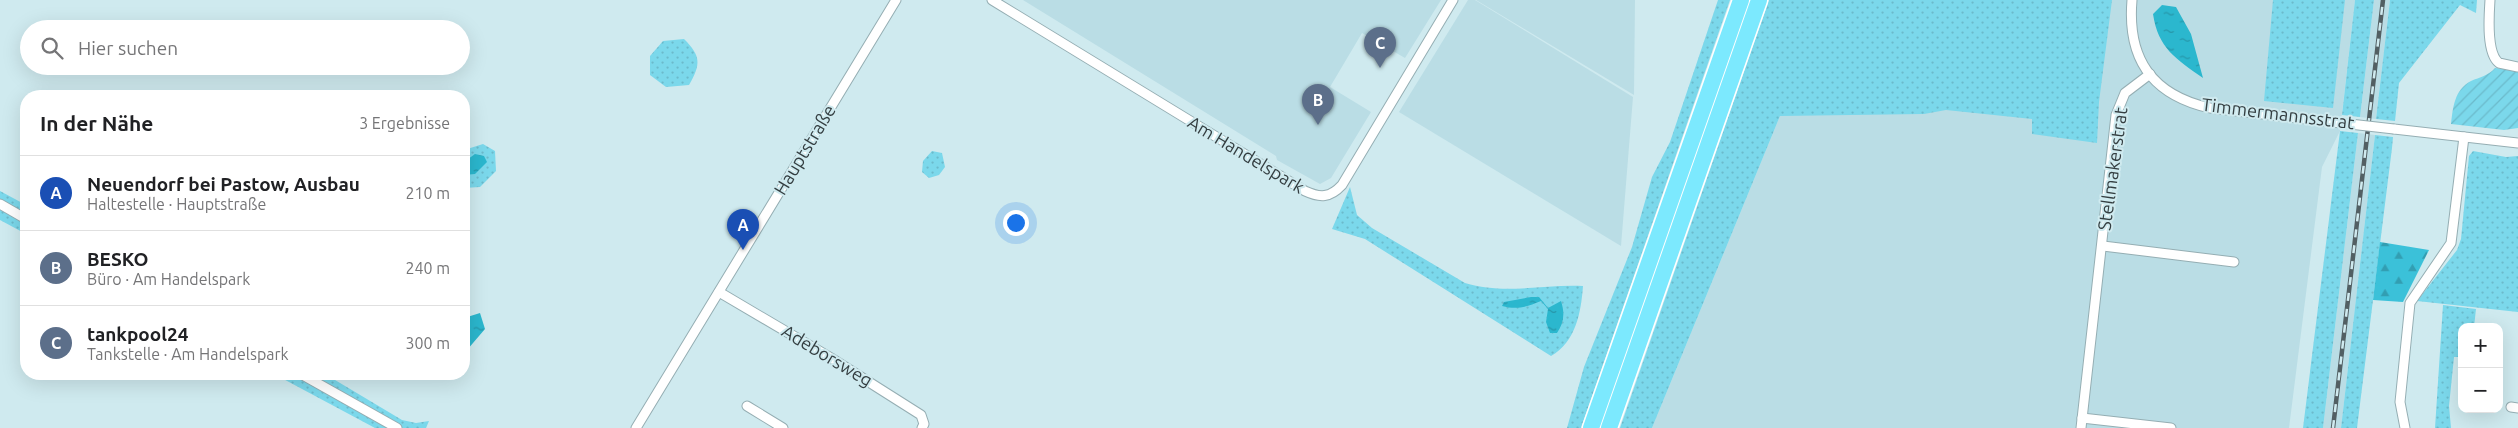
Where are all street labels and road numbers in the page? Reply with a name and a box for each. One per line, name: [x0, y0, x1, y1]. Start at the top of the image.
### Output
street label: Timmermannsstrat: [2201, 94, 2356, 132]
street label: Hauptstraße: [769, 101, 839, 198]
street label: Stellmakerstrat: [2093, 106, 2131, 232]
street label: Am Handelspark: [1185, 112, 1308, 197]
street label: Adeborsweg: [779, 320, 876, 390]

